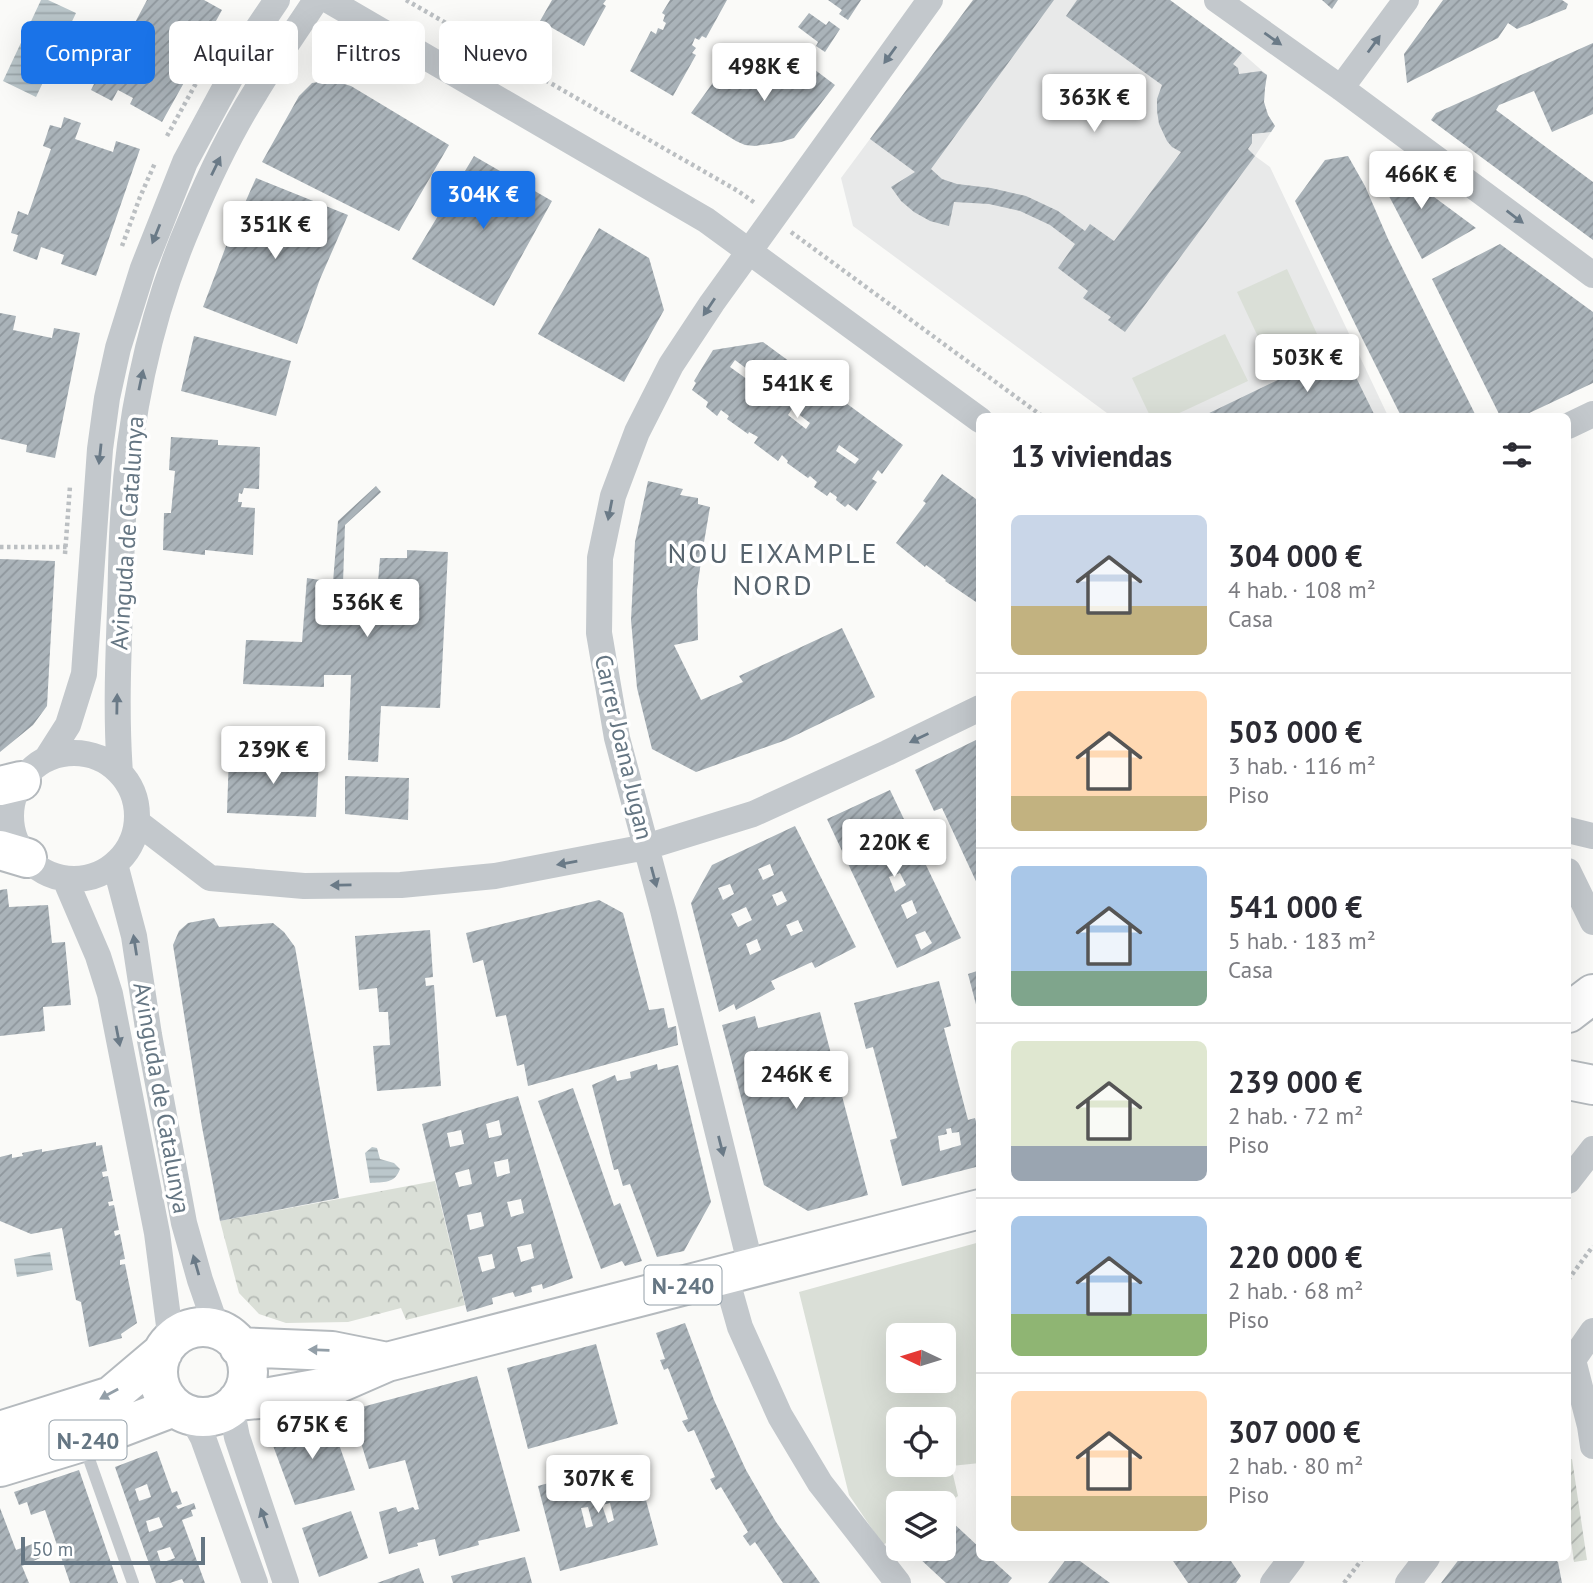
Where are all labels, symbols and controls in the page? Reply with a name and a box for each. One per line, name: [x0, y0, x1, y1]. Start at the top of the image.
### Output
chip: Comprar: [21, 21, 155, 84]
chip: Alquilar: [169, 21, 298, 84]
chip: Filtros: [312, 21, 425, 84]
chip: Nuevo: [439, 21, 552, 84]
one-way arrow: [1264, 32, 1282, 46]
one-way arrow: [1367, 35, 1381, 53]
pin: 498K €: [707, 43, 821, 103]
one-way arrow: [884, 46, 898, 64]
text: 498K €: [728, 51, 800, 80]
pin: 363K €: [1037, 74, 1151, 134]
text: 363K €: [1058, 82, 1130, 111]
pin: 466K €: [1364, 152, 1478, 211]
one-way arrow: [210, 156, 222, 176]
text: 466K €: [1385, 159, 1457, 188]
pin: 304K €: [426, 172, 540, 231]
text: 304K €: [447, 179, 519, 208]
pin: 351K €: [218, 202, 332, 261]
text: 351K €: [239, 209, 311, 238]
one-way arrow: [1506, 210, 1524, 224]
one-way arrow: [150, 224, 161, 245]
one-way arrow: [702, 298, 716, 316]
pin: 503K €: [1250, 334, 1364, 394]
text: 503K €: [1271, 342, 1343, 371]
pin: 541K €: [740, 360, 854, 420]
text: 541K €: [761, 368, 833, 397]
one-way arrow: [136, 369, 147, 391]
street label: Avinguda de Catalunya: [103, 415, 151, 651]
text: 13 viviendas: [1011, 436, 1172, 475]
icon: filters: [1498, 436, 1536, 474]
one-way arrow: [94, 443, 105, 465]
one-way arrow: [604, 499, 615, 521]
district label: NOU EIXAMPLE NORD: [667, 534, 879, 603]
text: 304 000 €: [1228, 536, 1362, 575]
icon: home: [1067, 543, 1151, 627]
text: 4 hab. · 108 m²: [1228, 575, 1376, 604]
pin: 536K €: [310, 580, 424, 639]
text: 536K €: [331, 587, 403, 616]
text: Casa: [1228, 604, 1273, 633]
street label: Carrer Joana Jugan: [588, 651, 660, 843]
one-way arrow: [111, 693, 123, 715]
text: 503 000 €: [1228, 712, 1362, 751]
icon: home: [1067, 719, 1151, 803]
pin: 239K €: [216, 726, 330, 786]
one-way arrow: [909, 733, 929, 744]
text: 239K €: [237, 734, 309, 763]
text: 3 hab. · 116 m²: [1228, 751, 1376, 780]
text: Piso: [1228, 780, 1269, 809]
pin: 220K €: [837, 820, 951, 879]
text: 220K €: [858, 827, 930, 856]
one-way arrow: [556, 858, 578, 869]
one-way arrow: [649, 866, 660, 888]
one-way arrow: [330, 879, 352, 891]
text: 541 000 €: [1228, 887, 1362, 926]
icon: home: [1067, 894, 1151, 978]
text: 5 hab. · 183 m²: [1228, 926, 1376, 955]
one-way arrow: [129, 934, 140, 956]
text: Casa: [1228, 955, 1273, 984]
street label: Avinguda de Catalunya: [126, 980, 198, 1216]
one-way arrow: [112, 1025, 123, 1047]
pin: 246K €: [739, 1052, 853, 1111]
text: 246K €: [760, 1059, 832, 1088]
text: 239 000 €: [1228, 1062, 1362, 1101]
icon: home: [1067, 1069, 1151, 1153]
text: 2 hab. · 72 m²: [1228, 1101, 1363, 1130]
text: Piso: [1228, 1130, 1269, 1159]
one-way arrow: [716, 1135, 727, 1157]
text: 220 000 €: [1228, 1237, 1362, 1276]
icon: home: [1067, 1244, 1151, 1328]
one-way arrow: [190, 1254, 200, 1275]
road number: N-240: [644, 1266, 722, 1304]
text: 2 hab. · 68 m²: [1228, 1276, 1363, 1305]
text: Piso: [1228, 1305, 1269, 1334]
north arrow: [886, 1323, 956, 1393]
map controls: [886, 1323, 956, 1561]
one-way arrow: [308, 1345, 330, 1356]
one-way arrow: [100, 1388, 119, 1400]
pin: 675K €: [255, 1402, 369, 1461]
button: locate: [886, 1407, 956, 1477]
text: 675K €: [276, 1409, 348, 1438]
text: 307 000 €: [1228, 1412, 1361, 1451]
icon: home: [1067, 1419, 1151, 1503]
road number: N-240: [50, 1420, 126, 1460]
text: 2 hab. · 80 m²: [1228, 1451, 1363, 1480]
pin: 307K €: [541, 1456, 655, 1515]
text: 307K €: [562, 1463, 634, 1492]
text: Piso: [1228, 1480, 1269, 1509]
button: layers: [886, 1491, 956, 1561]
one-way arrow: [258, 1508, 269, 1529]
scale bar: [21, 1534, 205, 1566]
text: 50 m: [32, 1537, 73, 1561]

